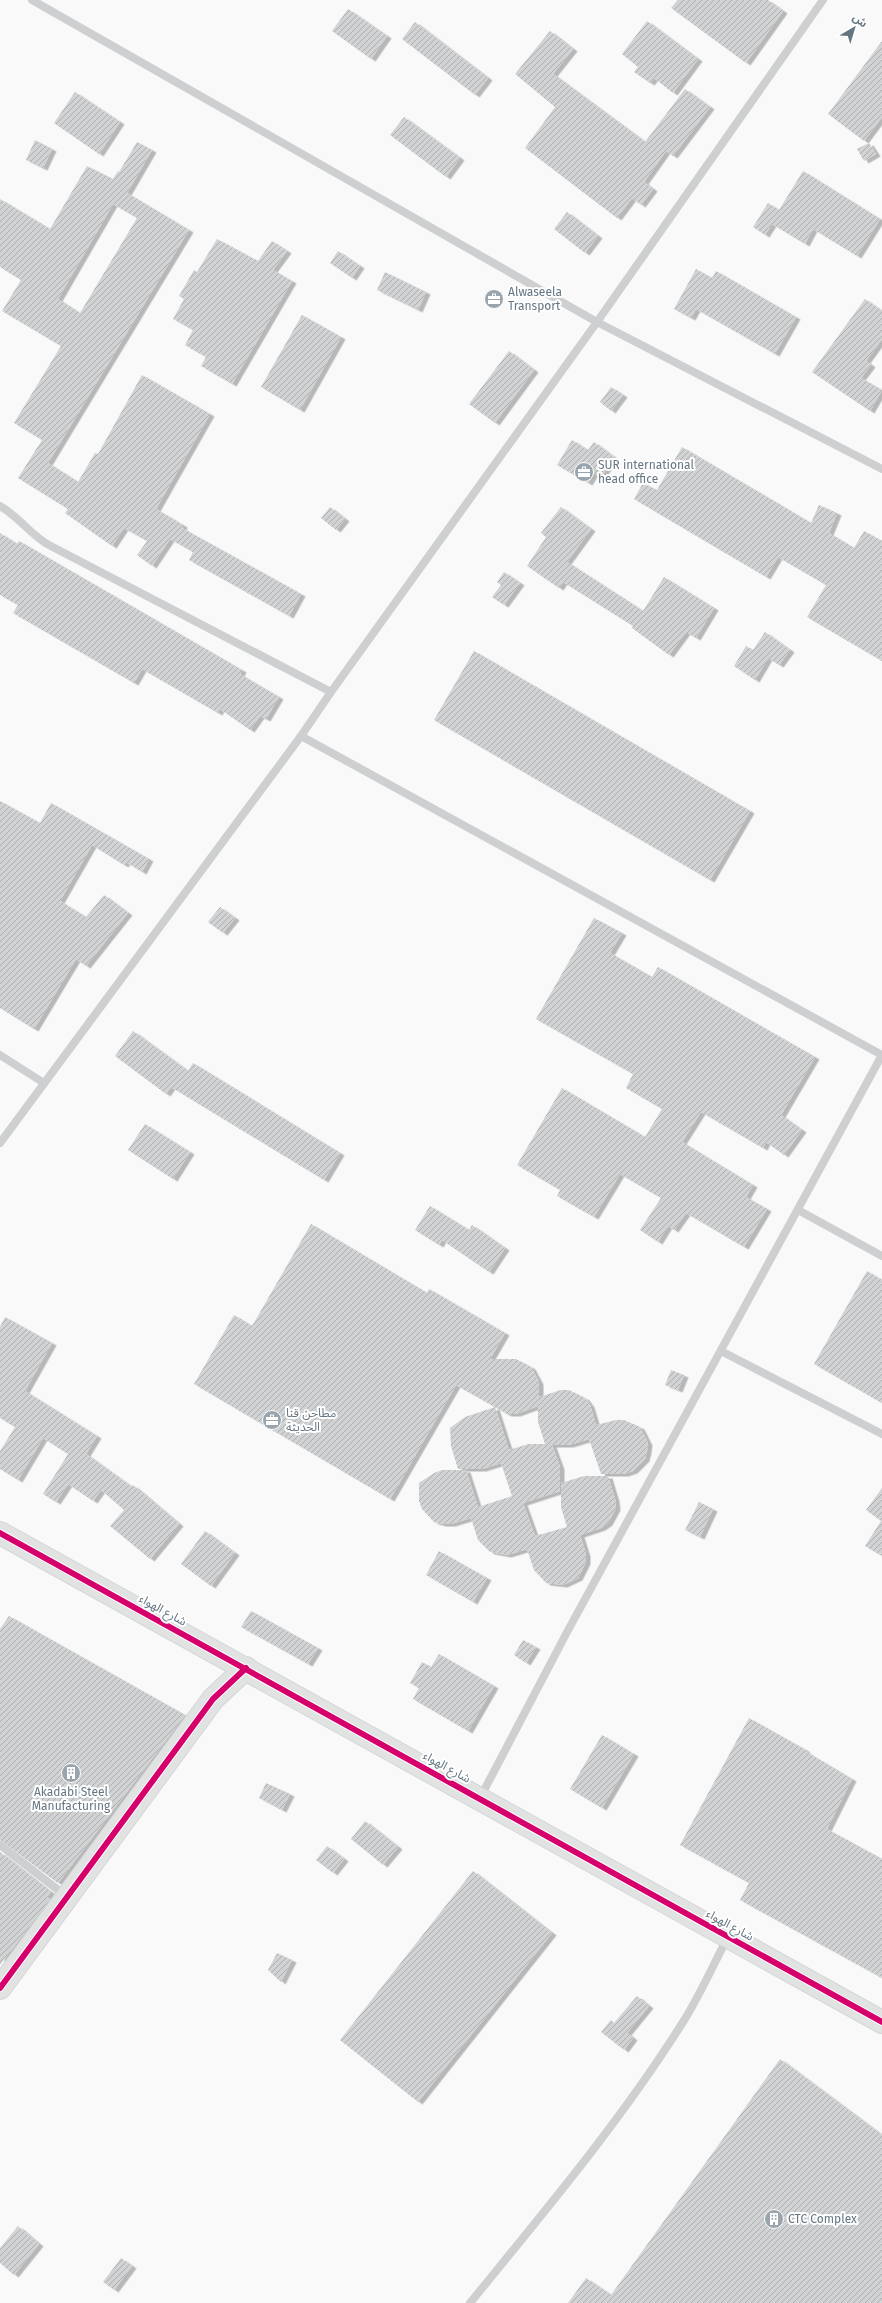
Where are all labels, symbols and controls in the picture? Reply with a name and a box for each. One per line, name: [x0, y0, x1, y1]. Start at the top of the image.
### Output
north arrow: [834, 8, 874, 48]
text: ش: [850, 11, 870, 30]
place label: Alwaseela Transport: [508, 285, 562, 313]
office icon: Alwaseela Transport: [483, 288, 505, 310]
place label: SUR international head office: [598, 458, 694, 486]
office icon: SUR international head office: [573, 461, 595, 483]
place label: مطاحن قنا الحديثة: [286, 1406, 336, 1434]
office icon: مطاحن قنا الحديثة: [261, 1409, 283, 1431]
street label: شارع الهواء: [136, 1591, 189, 1630]
street label: شارع الهواء: [420, 1748, 473, 1787]
building icon: Akadabi Steel Manufacturing: [60, 1762, 82, 1784]
place label: Akadabi Steel Manufacturing: [32, 1785, 111, 1813]
street label: شارع الهواء: [703, 1906, 756, 1945]
building icon: CTC Complex: [763, 2208, 785, 2230]
place label: CTC Complex: [788, 2212, 857, 2226]

